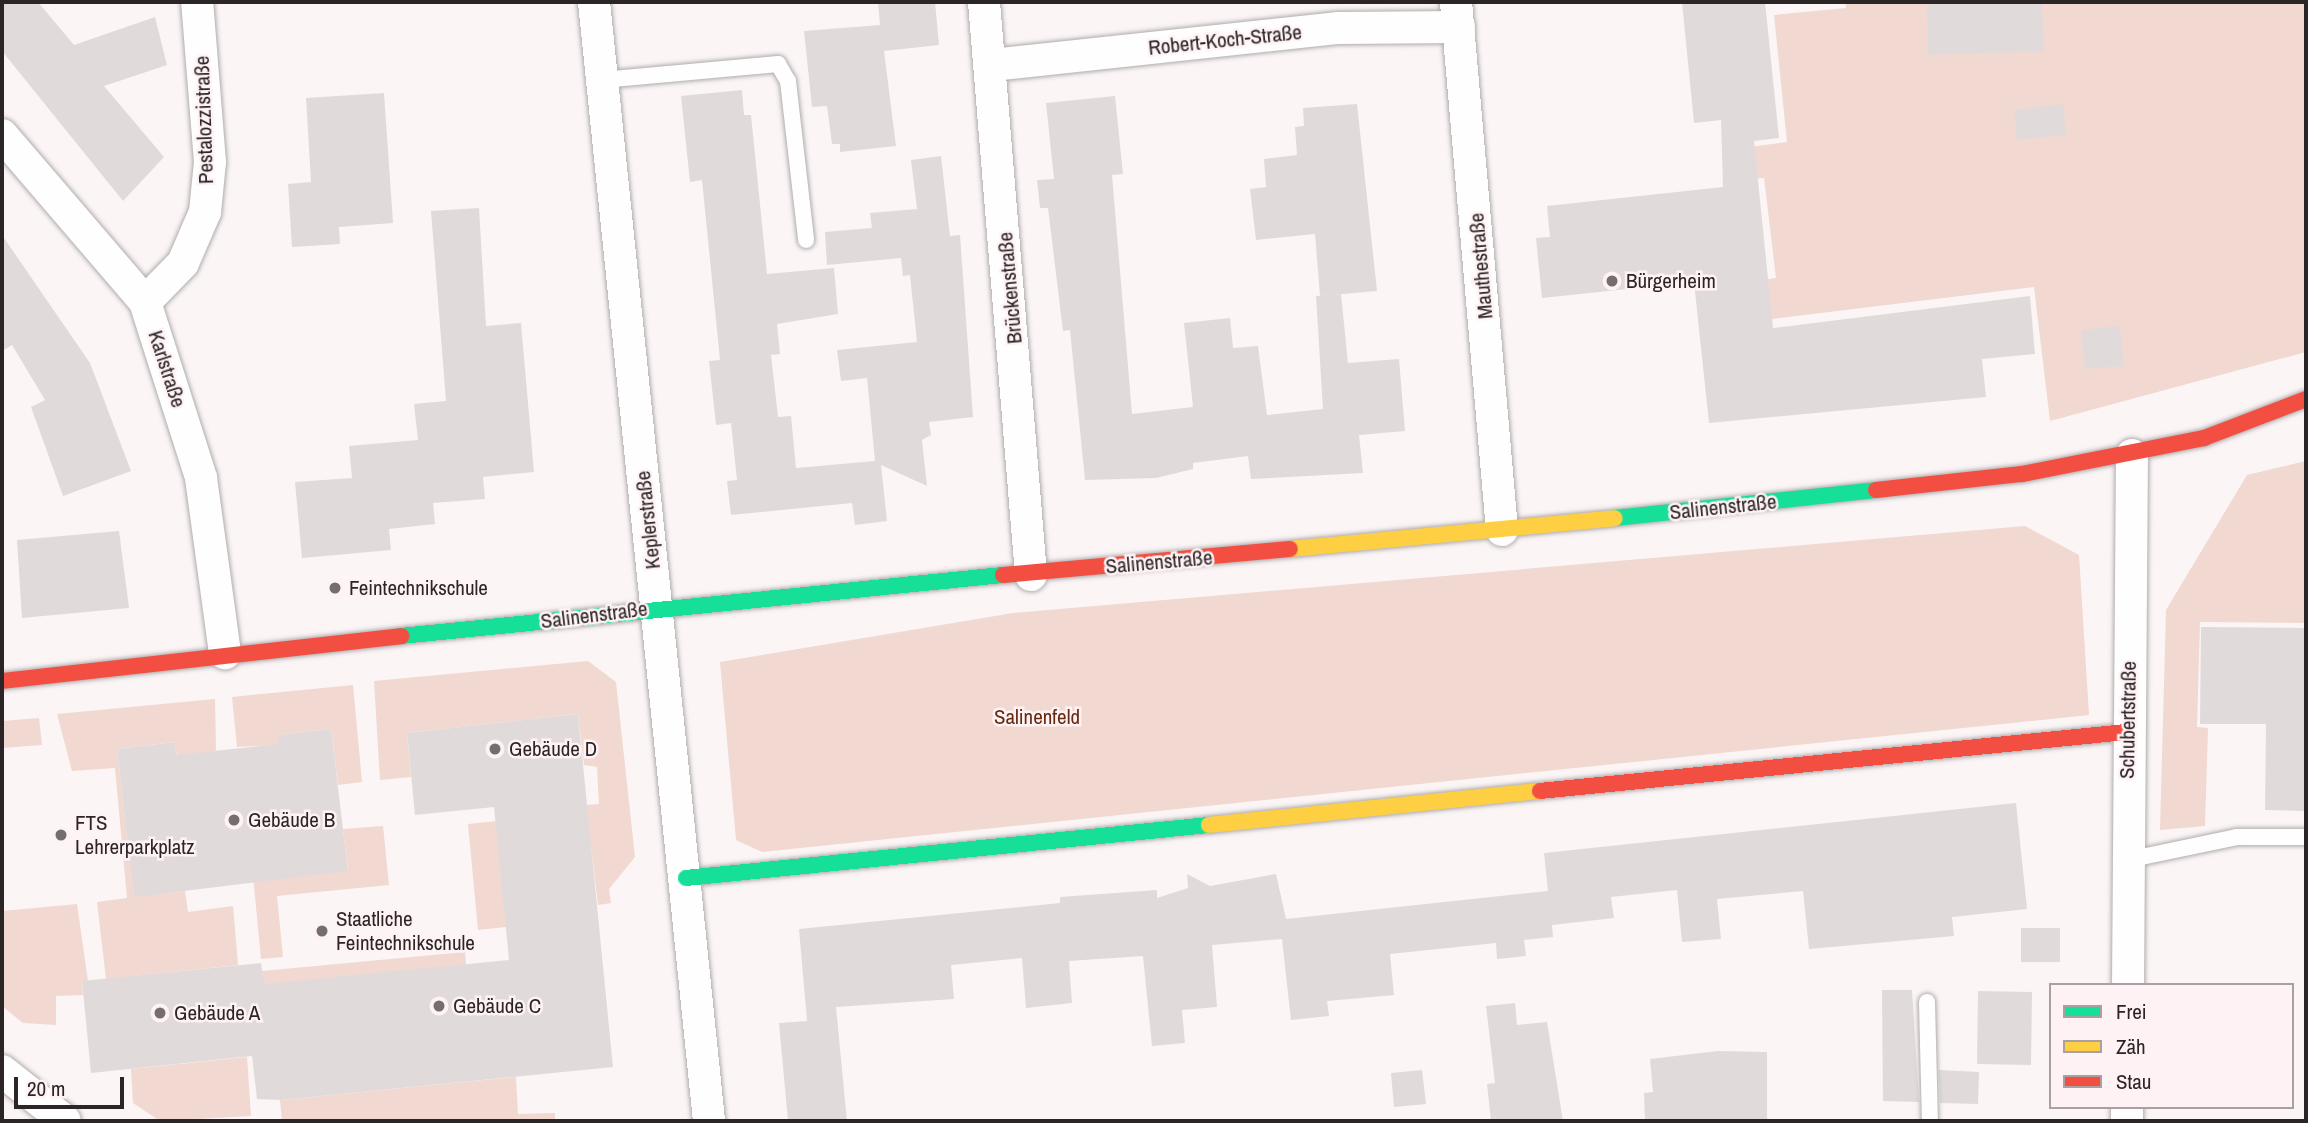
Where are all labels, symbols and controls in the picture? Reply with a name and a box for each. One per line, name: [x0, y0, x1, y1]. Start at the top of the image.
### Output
street label: Robert-Koch-Straße: [1147, 19, 1303, 61]
street label: Pestalozzistraße: [189, 55, 219, 185]
street label: Mauthestraße: [1464, 212, 1498, 320]
street label: Brückenstraße: [993, 231, 1027, 345]
place label: Bürgerheim: [1626, 268, 1716, 294]
marker: Bürgerheim: [1604, 273, 1620, 289]
street label: Karlstraße: [143, 327, 191, 411]
street label: Keplerstraße: [630, 470, 666, 570]
street label: Salinenstraße: [1668, 489, 1778, 525]
street label: Salinenstraße: [1105, 545, 1213, 579]
place label: Feintechnikschule: [349, 575, 488, 601]
marker: Feintechnikschule: [327, 580, 343, 596]
street label: Salinenstraße: [539, 596, 649, 634]
street label: Schubertstraße: [2114, 661, 2142, 779]
park label: Salinenfeld: [994, 704, 1080, 730]
place label: Gebäude D: [509, 736, 597, 762]
marker: Gebäude D: [487, 741, 503, 757]
place label: Gebäude B: [248, 807, 335, 833]
place label: FTS Lehrerparkplatz: [75, 810, 195, 860]
marker: Gebäude B: [226, 812, 242, 828]
marker: FTS Lehrerparkplatz: [53, 827, 69, 843]
place label: Staatliche Feintechnikschule: [336, 906, 475, 956]
marker: Staatliche Feintechnikschule: [314, 923, 330, 939]
legend: [2049, 983, 2294, 1109]
place label: Gebäude C: [453, 993, 541, 1019]
text: Frei: [2116, 997, 2147, 1026]
marker: Gebäude C: [431, 998, 447, 1014]
place label: Gebäude A: [174, 1000, 261, 1026]
marker: Gebäude A: [152, 1005, 168, 1021]
text: Zäh: [2116, 1032, 2146, 1061]
scale bar: [18, 1064, 128, 1108]
text: Stau: [2116, 1067, 2151, 1096]
text: 20 m: [27, 1074, 65, 1103]

